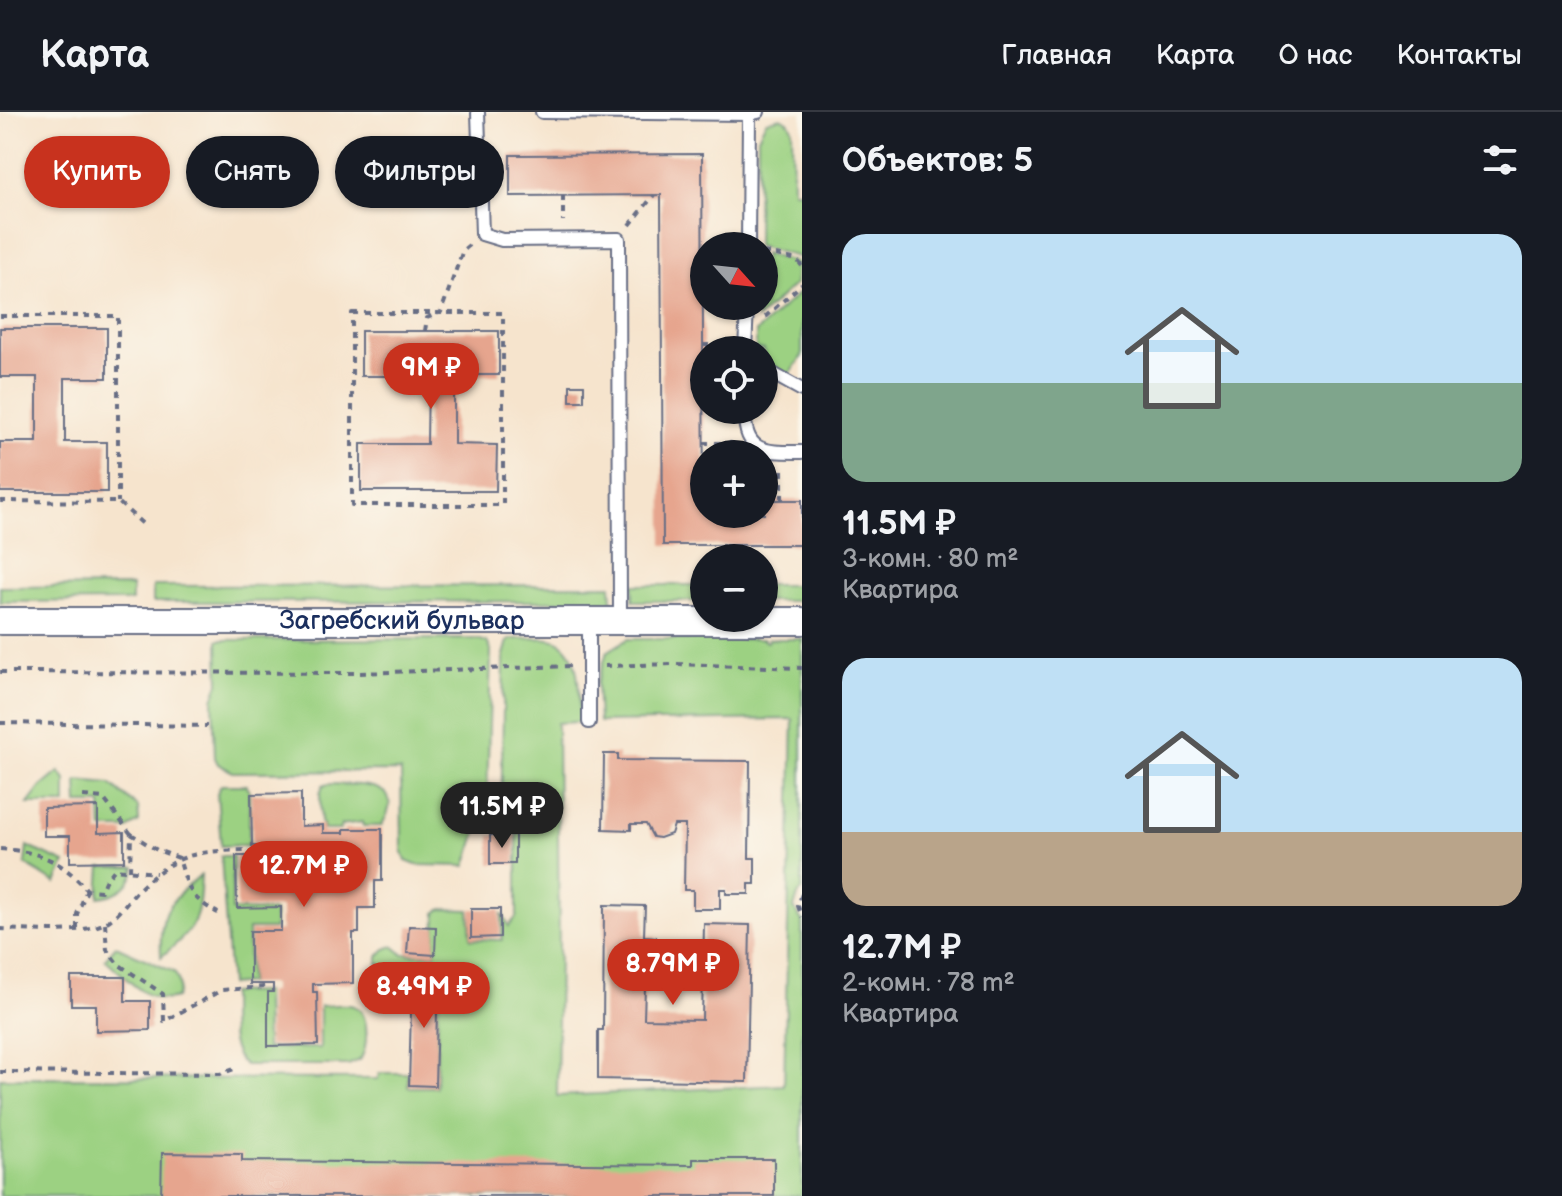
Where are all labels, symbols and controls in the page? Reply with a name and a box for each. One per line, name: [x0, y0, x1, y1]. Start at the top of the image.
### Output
text: Карта: [40, 33, 149, 78]
text: Главная: [1001, 39, 1112, 72]
text: Карта: [1156, 39, 1235, 72]
text: О нас: [1279, 39, 1352, 72]
text: Контакты: [1396, 39, 1522, 72]
chip: Купить: [24, 136, 170, 208]
chip: Снять: [186, 136, 319, 208]
chip: Фильтры: [335, 136, 504, 208]
icon: filters: [1478, 138, 1522, 182]
text: Объектов: 5: [842, 140, 1033, 181]
north arrow: [690, 232, 778, 320]
map controls: [690, 232, 778, 632]
icon: home: [1110, 286, 1254, 430]
button: locate: [690, 336, 778, 424]
pin: 9M ₽: [384, 343, 478, 411]
text: 9M ₽: [401, 353, 461, 384]
button: +: [690, 440, 778, 528]
text: 11.5M ₽: [842, 503, 956, 544]
button: −: [690, 544, 778, 632]
text: 3-комн. · 80 m²: [842, 544, 1019, 575]
text: Квартира: [842, 575, 959, 606]
street label: Загребский бульвар: [280, 606, 525, 637]
icon: home: [1110, 710, 1254, 854]
pin: 11.5M ₽: [428, 782, 576, 850]
text: 11.5M ₽: [458, 792, 546, 823]
pin: 12.7M ₽: [230, 841, 378, 909]
text: 12.7M ₽: [258, 851, 350, 882]
text: 12.7M ₽: [842, 927, 961, 968]
pin: 8.79M ₽: [599, 939, 747, 1007]
text: 8.79M ₽: [625, 949, 721, 980]
pin: 8.49M ₽: [350, 962, 498, 1030]
text: 2-комн. · 78 m²: [842, 968, 1015, 999]
text: 8.49M ₽: [376, 972, 472, 1003]
text: Квартира: [842, 999, 959, 1030]

